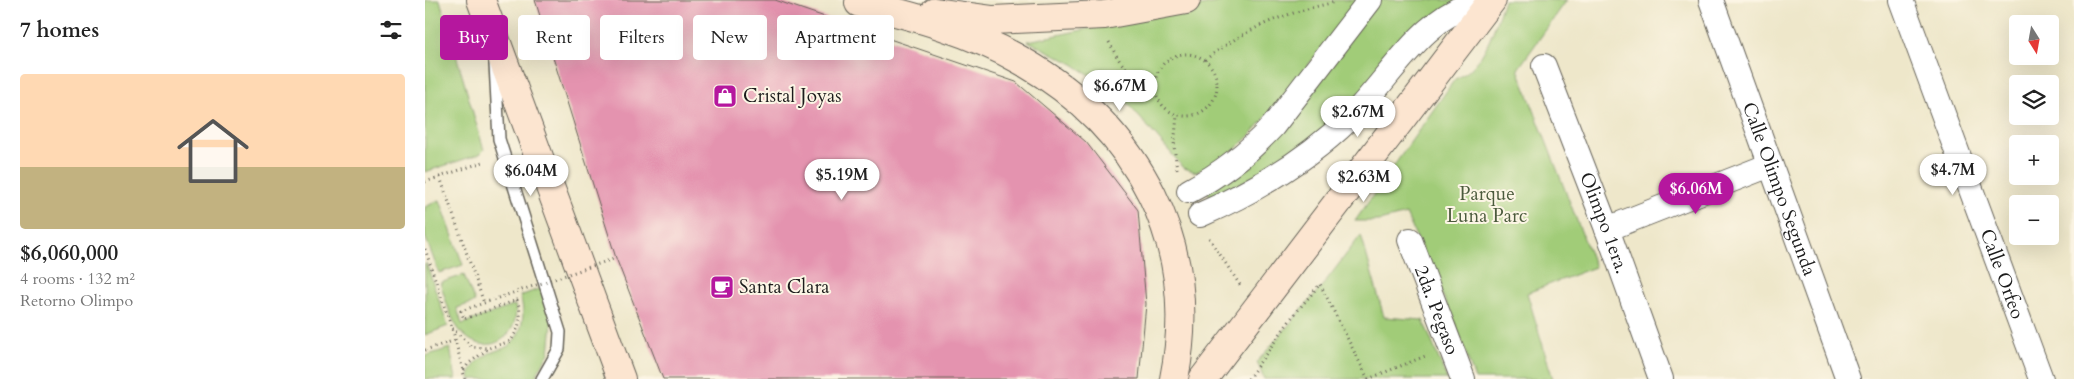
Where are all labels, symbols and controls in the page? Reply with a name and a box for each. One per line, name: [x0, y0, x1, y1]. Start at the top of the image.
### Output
chip: Buy: [440, 15, 508, 60]
chip: Rent: [518, 15, 590, 60]
chip: Filters: [600, 15, 683, 60]
chip: New: [693, 15, 767, 60]
chip: Apartment: [777, 15, 894, 60]
north arrow: [2009, 15, 2059, 65]
map controls: [2009, 15, 2059, 245]
text: 7 homes: [20, 16, 99, 45]
icon: filters: [377, 16, 405, 44]
pin: $6.67M: [1079, 70, 1161, 112]
text: $6.67M: [1094, 75, 1146, 97]
button: layers: [2009, 75, 2059, 125]
shop icon: Cristal Joyas: [712, 83, 738, 109]
place label: Cristal Joyas: [743, 83, 842, 109]
pin: $2.67M: [1317, 96, 1399, 138]
street label: Calle Olimpo Segunda: [1736, 99, 1823, 279]
text: $2.67M: [1332, 101, 1384, 123]
icon: home: [168, 106, 258, 196]
button: +: [2009, 135, 2059, 185]
pin: $6.04M: [490, 154, 572, 197]
pin: $4.7M: [1918, 154, 1988, 196]
pin: $5.19M: [801, 158, 883, 201]
text: $4.7M: [1931, 159, 1975, 181]
text: $6.04M: [505, 160, 557, 182]
pin: $2.63M: [1323, 160, 1405, 203]
text: $5.19M: [816, 164, 868, 186]
text: $2.63M: [1338, 166, 1390, 188]
street label: Olimpo 1era.: [1573, 168, 1635, 277]
pin: $6.06M: [1655, 172, 1737, 215]
text: $6.06M: [1670, 178, 1722, 200]
park label: Parque Luna Parc: [1446, 181, 1528, 229]
button: −: [2009, 195, 2059, 245]
street label: Calle Orfeo: [1974, 225, 2031, 323]
text: $6,060,000: [20, 239, 118, 268]
street label: 2da. Pegaso: [1408, 262, 1466, 358]
text: 4 rooms · 132 m²: [20, 268, 135, 290]
cafe icon: Santa Clara: [709, 274, 735, 300]
place label: Santa Clara: [739, 274, 830, 300]
text: Retorno Olimpo: [20, 290, 133, 312]

